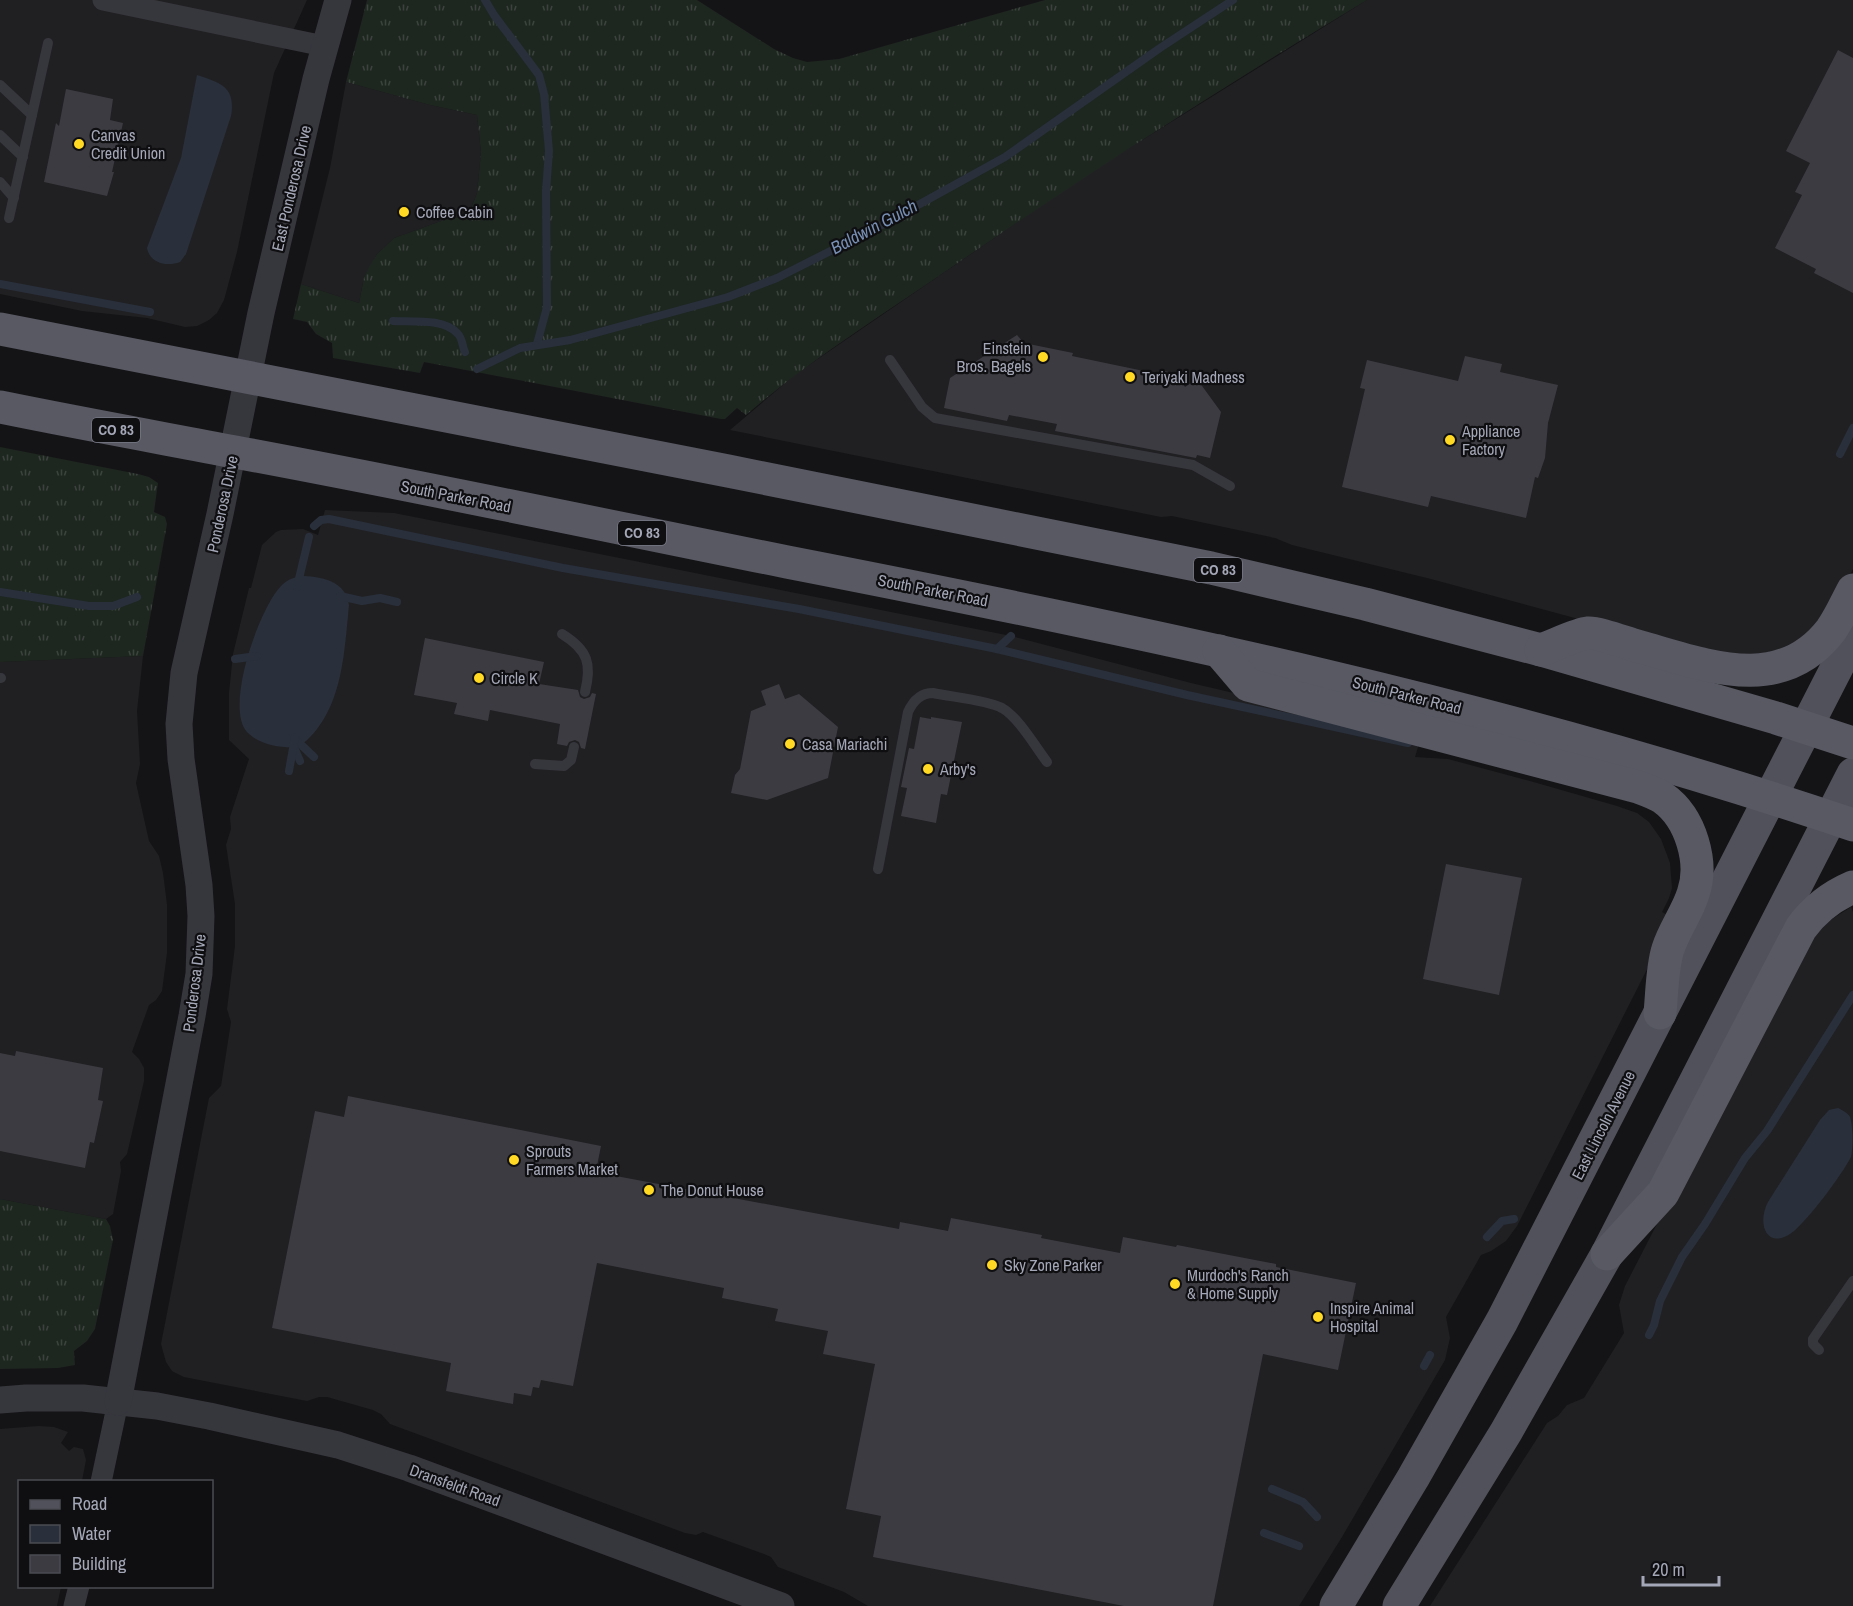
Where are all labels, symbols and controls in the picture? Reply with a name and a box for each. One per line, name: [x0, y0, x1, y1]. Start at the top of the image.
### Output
street label: East Ponderosa Drive: [266, 123, 316, 253]
place label: Canvas Credit Union: [91, 124, 165, 164]
marker: Canvas Credit Union: [72, 137, 86, 151]
water label: Baldwin Gulch: [826, 193, 922, 260]
place label: Coffee Cabin: [416, 201, 493, 223]
marker: Coffee Cabin: [397, 205, 411, 219]
place label: Einstein Bros. Bagels: [957, 337, 1031, 377]
marker: Einstein Bros. Bagels: [1036, 350, 1050, 364]
place label: Teriyaki Madness: [1142, 366, 1245, 388]
marker: Teriyaki Madness: [1123, 370, 1137, 384]
road number: CO 83: [92, 418, 140, 442]
place label: Appliance Factory: [1461, 420, 1520, 460]
marker: Appliance Factory: [1443, 433, 1457, 447]
street label: Ponderosa Drive: [201, 454, 243, 554]
street label: South Parker Road: [399, 475, 513, 517]
road number: CO 83: [618, 521, 666, 545]
road number: CO 83: [1194, 558, 1242, 582]
street label: South Parker Road: [876, 569, 990, 611]
place label: Circle K: [491, 667, 538, 689]
marker: Circle K: [472, 671, 486, 685]
street label: South Parker Road: [1350, 671, 1464, 719]
place label: Casa Mariachi: [802, 733, 887, 755]
marker: Casa Mariachi: [783, 737, 797, 751]
place label: Arby's: [939, 758, 976, 780]
marker: Arby's: [921, 762, 935, 776]
street label: Ponderosa Drive: [177, 933, 211, 1033]
street label: East Lincoln Avenue: [1566, 1067, 1640, 1183]
place label: Sprouts Farmers Market: [526, 1140, 618, 1180]
marker: Sprouts Farmers Market: [507, 1153, 521, 1167]
place label: The Donut House: [661, 1179, 764, 1201]
marker: The Donut House: [642, 1183, 656, 1197]
place label: Sky Zone Parker: [1004, 1254, 1102, 1276]
marker: Sky Zone Parker: [985, 1258, 999, 1272]
place label: Murdoch's Ranch & Home Supply: [1187, 1264, 1289, 1304]
marker: Murdoch's Ranch & Home Supply: [1168, 1277, 1182, 1291]
place label: Inspire Animal Hospital: [1330, 1297, 1414, 1337]
marker: Inspire Animal Hospital: [1311, 1310, 1325, 1324]
street label: Dransfeldt Road: [407, 1458, 503, 1512]
legend: [18, 1480, 213, 1588]
text: Road: [72, 1491, 107, 1516]
text: Water: [72, 1521, 111, 1546]
scale bar: [1643, 1549, 1720, 1587]
text: Building: [72, 1551, 127, 1576]
text: 20 m: [1652, 1557, 1685, 1582]

